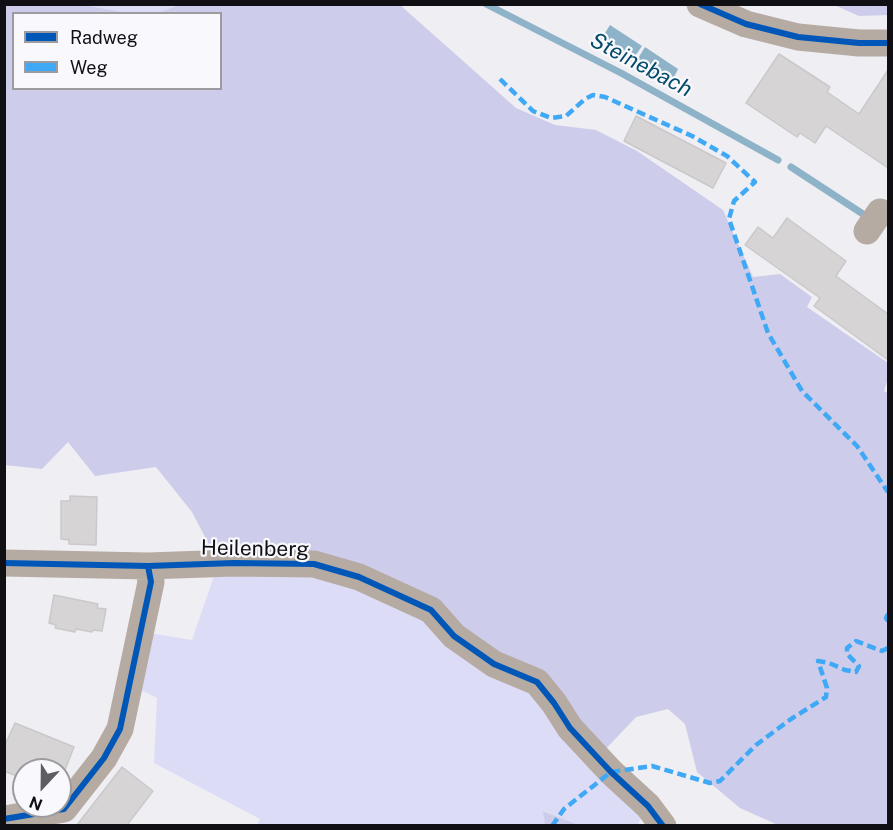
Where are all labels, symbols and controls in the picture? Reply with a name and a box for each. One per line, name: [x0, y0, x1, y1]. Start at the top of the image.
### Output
legend: [12, 12, 222, 90]
text: Radweg: [70, 27, 138, 48]
water label: Steinebach: [585, 27, 697, 103]
text: Weg: [70, 57, 108, 78]
street label: Heilenberg: [201, 535, 309, 563]
north arrow: [12, 758, 72, 818]
text: N: [26, 792, 45, 814]

